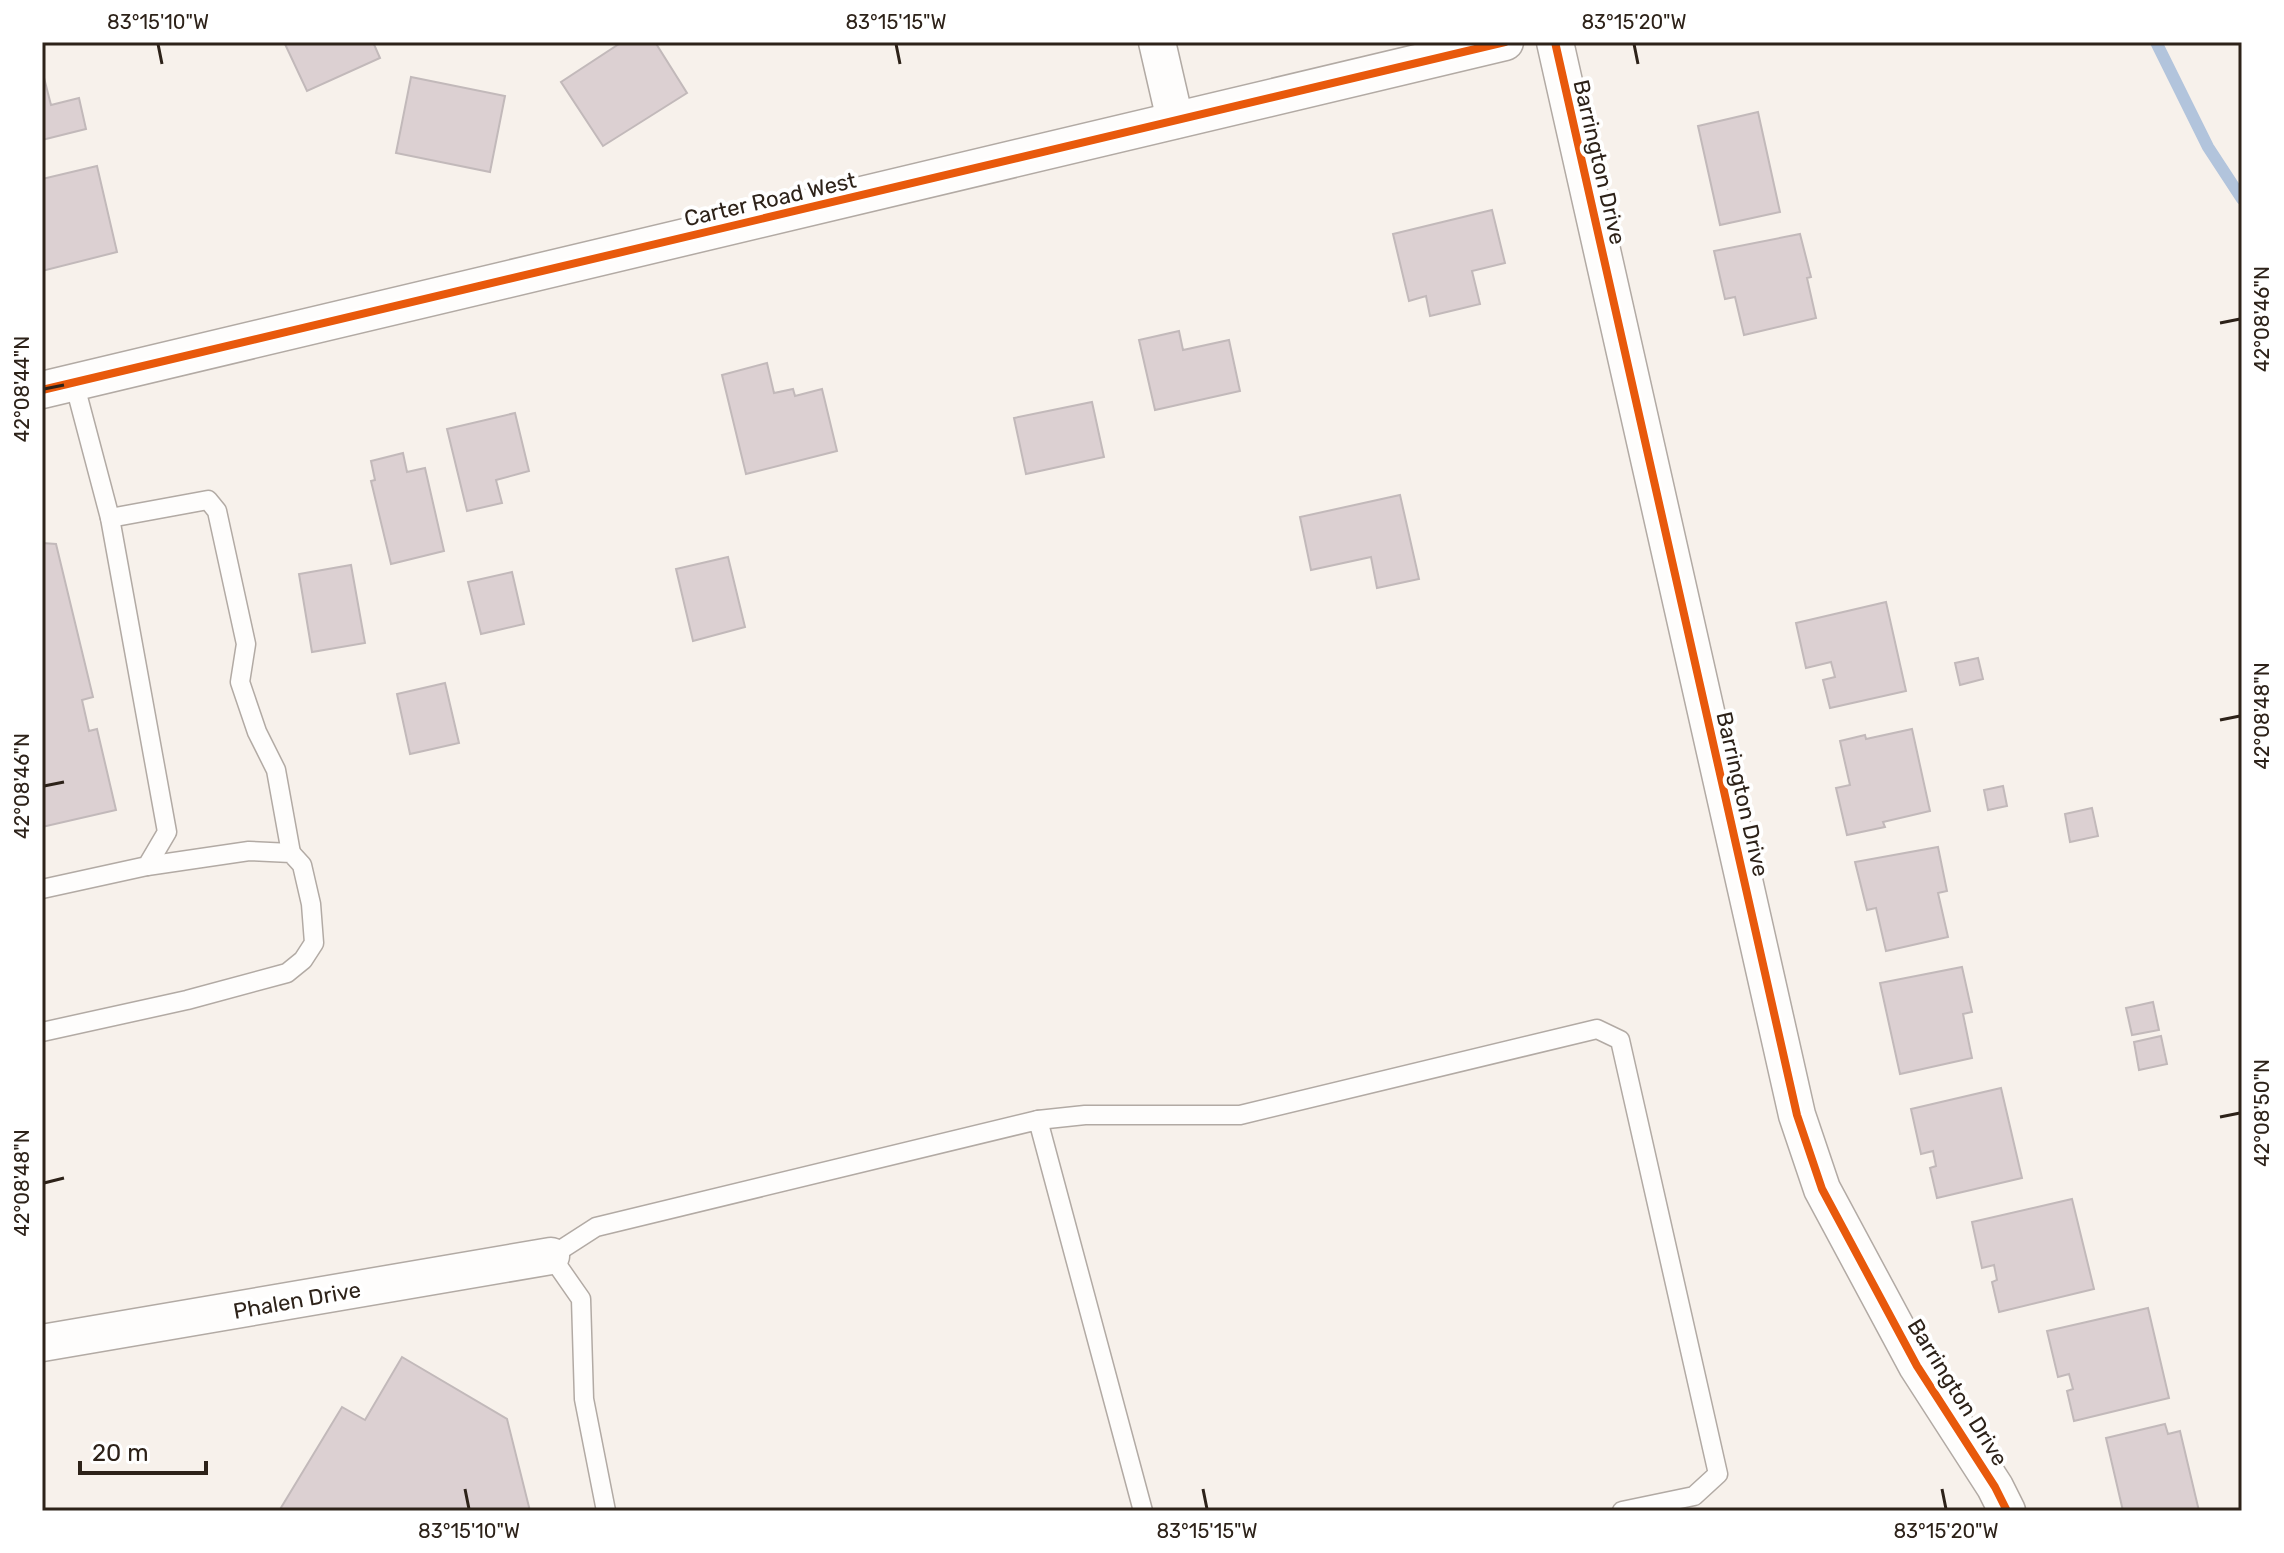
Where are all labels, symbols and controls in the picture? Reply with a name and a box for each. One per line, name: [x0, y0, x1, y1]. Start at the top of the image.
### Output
text: 83°15'10"W: [107, 10, 209, 34]
text: 83°15'15"W: [845, 10, 947, 34]
text: 83°15'20"W: [1581, 10, 1687, 34]
street label: Barrington Drive: [1567, 77, 1632, 247]
street label: Carter Road West: [681, 166, 859, 232]
text: 42°08'46"N: [2250, 266, 2274, 372]
text: 42°08'44"N: [10, 336, 34, 442]
text: 42°08'48"N: [2250, 662, 2274, 770]
street label: Barrington Drive: [1710, 709, 1775, 879]
text: 42°08'46"N: [10, 733, 34, 839]
text: 42°08'50"N: [2250, 1059, 2274, 1167]
text: 42°08'48"N: [10, 1129, 34, 1237]
street label: Phalen Drive: [231, 1276, 363, 1325]
street label: Barrington Drive: [1902, 1314, 2014, 1471]
scale bar: [80, 1425, 206, 1475]
text: 20 m: [92, 1439, 149, 1467]
text: 83°15'10"W: [418, 1519, 520, 1543]
text: 83°15'15"W: [1156, 1519, 1258, 1543]
text: 83°15'20"W: [1893, 1519, 1999, 1543]

